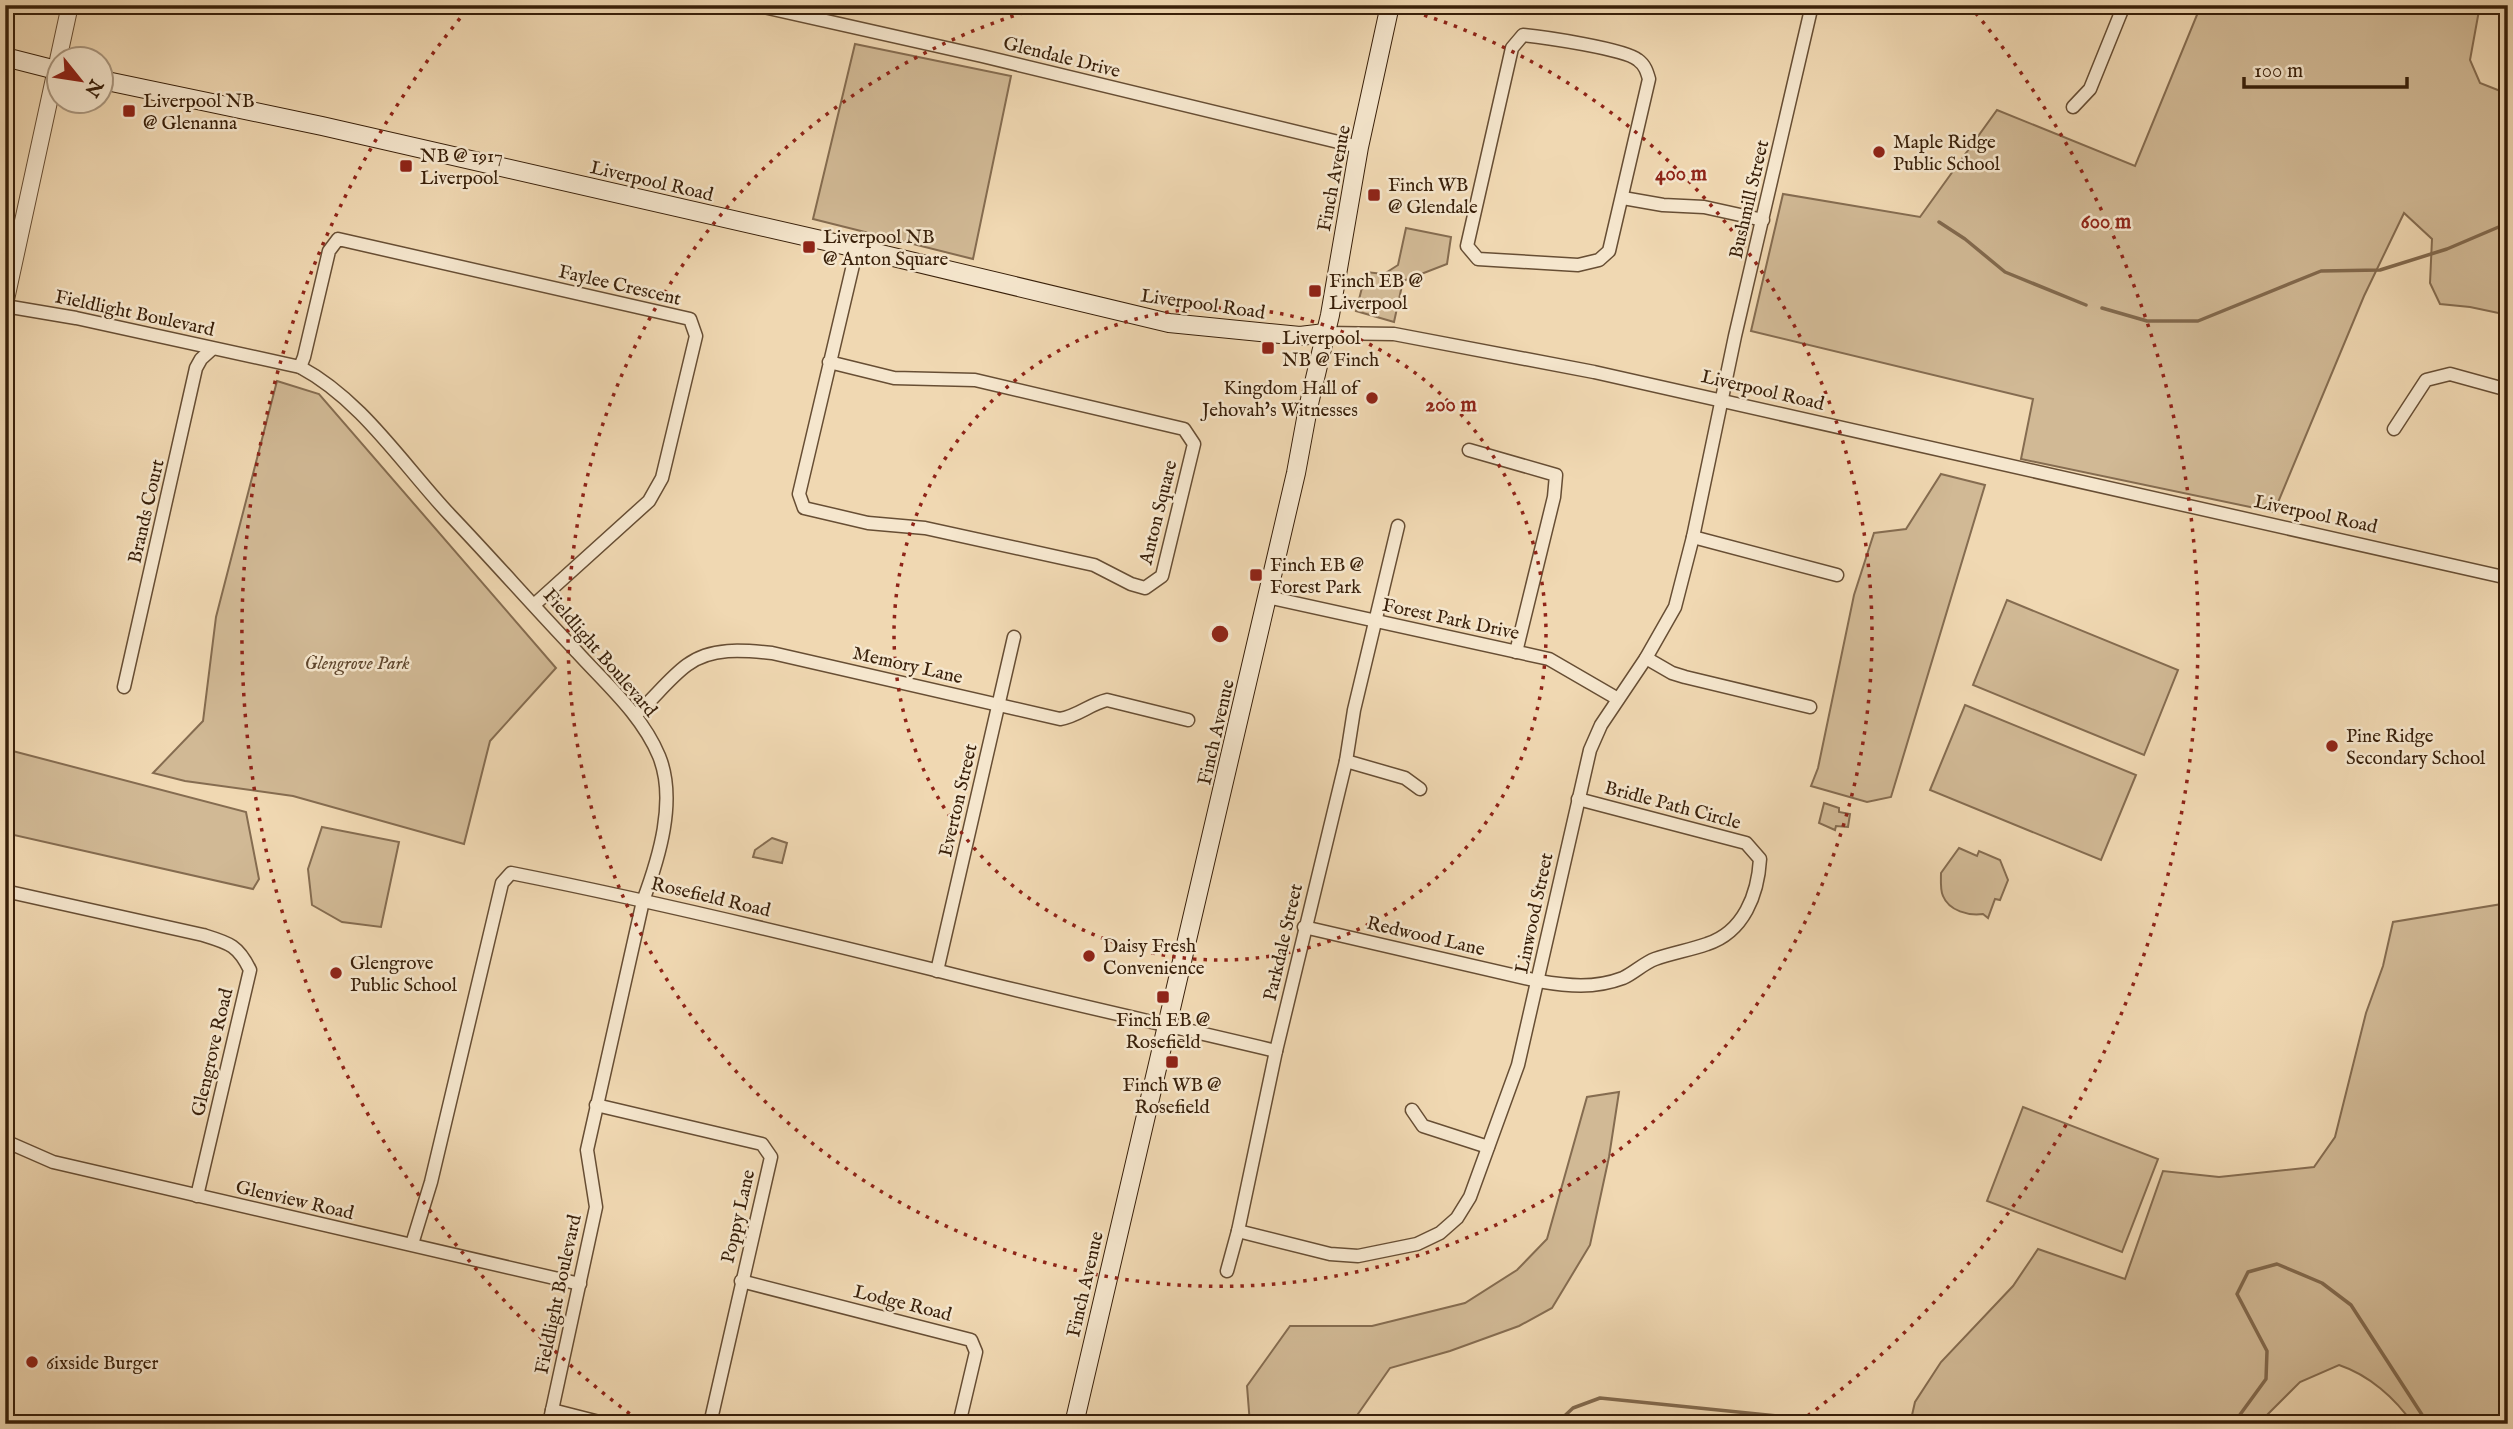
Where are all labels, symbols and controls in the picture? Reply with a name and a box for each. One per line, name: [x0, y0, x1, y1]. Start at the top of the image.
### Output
street label: Glendale Drive: [1001, 32, 1123, 84]
north arrow: [46, 46, 116, 116]
scale bar: [2244, 46, 2406, 90]
text: 100 m: [2254, 58, 2303, 85]
text: N: [78, 74, 108, 101]
place label: Liverpool NB @ Glenanna: [143, 90, 255, 136]
marker: Liverpool NB @ Glenanna: [121, 103, 137, 119]
street label: Finch Avenue: [1313, 123, 1357, 234]
place label: Maple Ridge Public School: [1893, 131, 2001, 177]
street label: Bushmill Street: [1725, 137, 1775, 261]
marker: Maple Ridge Public School: [1871, 144, 1887, 160]
place label: NB @ 1917 Liverpool: [420, 145, 503, 191]
street label: Liverpool Road: [588, 156, 716, 208]
marker: NB @ 1917 Liverpool: [398, 158, 414, 174]
text: 400 m: [1655, 161, 1708, 188]
place label: Finch WB @ Glendale: [1388, 174, 1478, 220]
marker: Finch WB @ Glendale: [1366, 187, 1382, 203]
text: 600 m: [2081, 209, 2132, 236]
place label: Liverpool NB @ Anton Square: [823, 226, 948, 272]
marker: Liverpool NB @ Anton Square: [801, 239, 817, 255]
street label: Faylee Crescent: [556, 260, 684, 312]
place label: Finch EB @ Liverpool: [1329, 270, 1423, 316]
marker: Finch EB @ Liverpool: [1307, 283, 1323, 299]
street label: Liverpool Road: [1139, 284, 1267, 326]
street label: Fieldlight Boulevard: [53, 285, 217, 343]
place label: Liverpool NB @ Finch: [1282, 327, 1379, 373]
marker: Liverpool NB @ Finch: [1260, 340, 1276, 356]
street label: Liverpool Road: [1699, 365, 1827, 417]
place label: Kingdom Hall of Jehovah's Witnesses: [1200, 377, 1361, 423]
marker: Kingdom Hall of Jehovah's Witnesses: [1364, 390, 1380, 406]
text: 200 m: [1425, 392, 1477, 419]
street label: Brands Court: [123, 457, 171, 566]
street label: Anton Square: [1134, 458, 1184, 568]
street label: Liverpool Road: [2252, 490, 2380, 540]
place label: Finch EB @ Forest Park: [1270, 554, 1364, 600]
marker: Finch EB @ Forest Park: [1248, 567, 1264, 583]
street label: Fieldlight Boulevard: [537, 584, 662, 723]
street label: Forest Park Drive: [1380, 594, 1522, 646]
centre of rings: [1208, 622, 1232, 646]
street label: Memory Lane: [850, 642, 965, 690]
park label: Glengrove Park: [304, 652, 410, 676]
street label: Finch Avenue: [1193, 677, 1241, 788]
place label: Pine Ridge Secondary School: [2346, 725, 2486, 771]
marker: Pine Ridge Secondary School: [2324, 738, 2340, 754]
street label: Everton Street: [934, 741, 984, 859]
street label: Bridle Path Circle: [1602, 776, 1744, 836]
street label: Linwood Street: [1510, 850, 1560, 976]
street label: Rosefield Road: [648, 873, 774, 924]
street label: Parkdale Street: [1259, 881, 1309, 1003]
street label: Redwood Lane: [1364, 912, 1487, 962]
place label: Daisy Fresh Convenience: [1103, 935, 1205, 981]
marker: Daisy Fresh Convenience: [1081, 948, 1097, 964]
place label: Glengrove Public School: [350, 952, 458, 998]
marker: Glengrove Public School: [328, 965, 344, 981]
street label: Glengrove Road: [187, 985, 240, 1119]
marker: Finch EB @ Rosefield: [1155, 989, 1171, 1005]
place label: Finch EB @ Rosefield: [1116, 1009, 1210, 1055]
marker: Finch WB @ Rosefield: [1164, 1054, 1180, 1070]
place label: Finch WB @ Rosefield: [1123, 1074, 1221, 1120]
street label: Poppy Lane: [717, 1167, 761, 1266]
street label: Glenview Road: [233, 1176, 357, 1226]
street label: Fieldlight Boulevard: [530, 1212, 588, 1376]
street label: Finch Avenue: [1062, 1229, 1110, 1340]
street label: Lodge Road: [851, 1280, 955, 1328]
place label: 6ixside Burger: [46, 1352, 158, 1376]
marker: 6ixside Burger: [24, 1354, 40, 1370]

